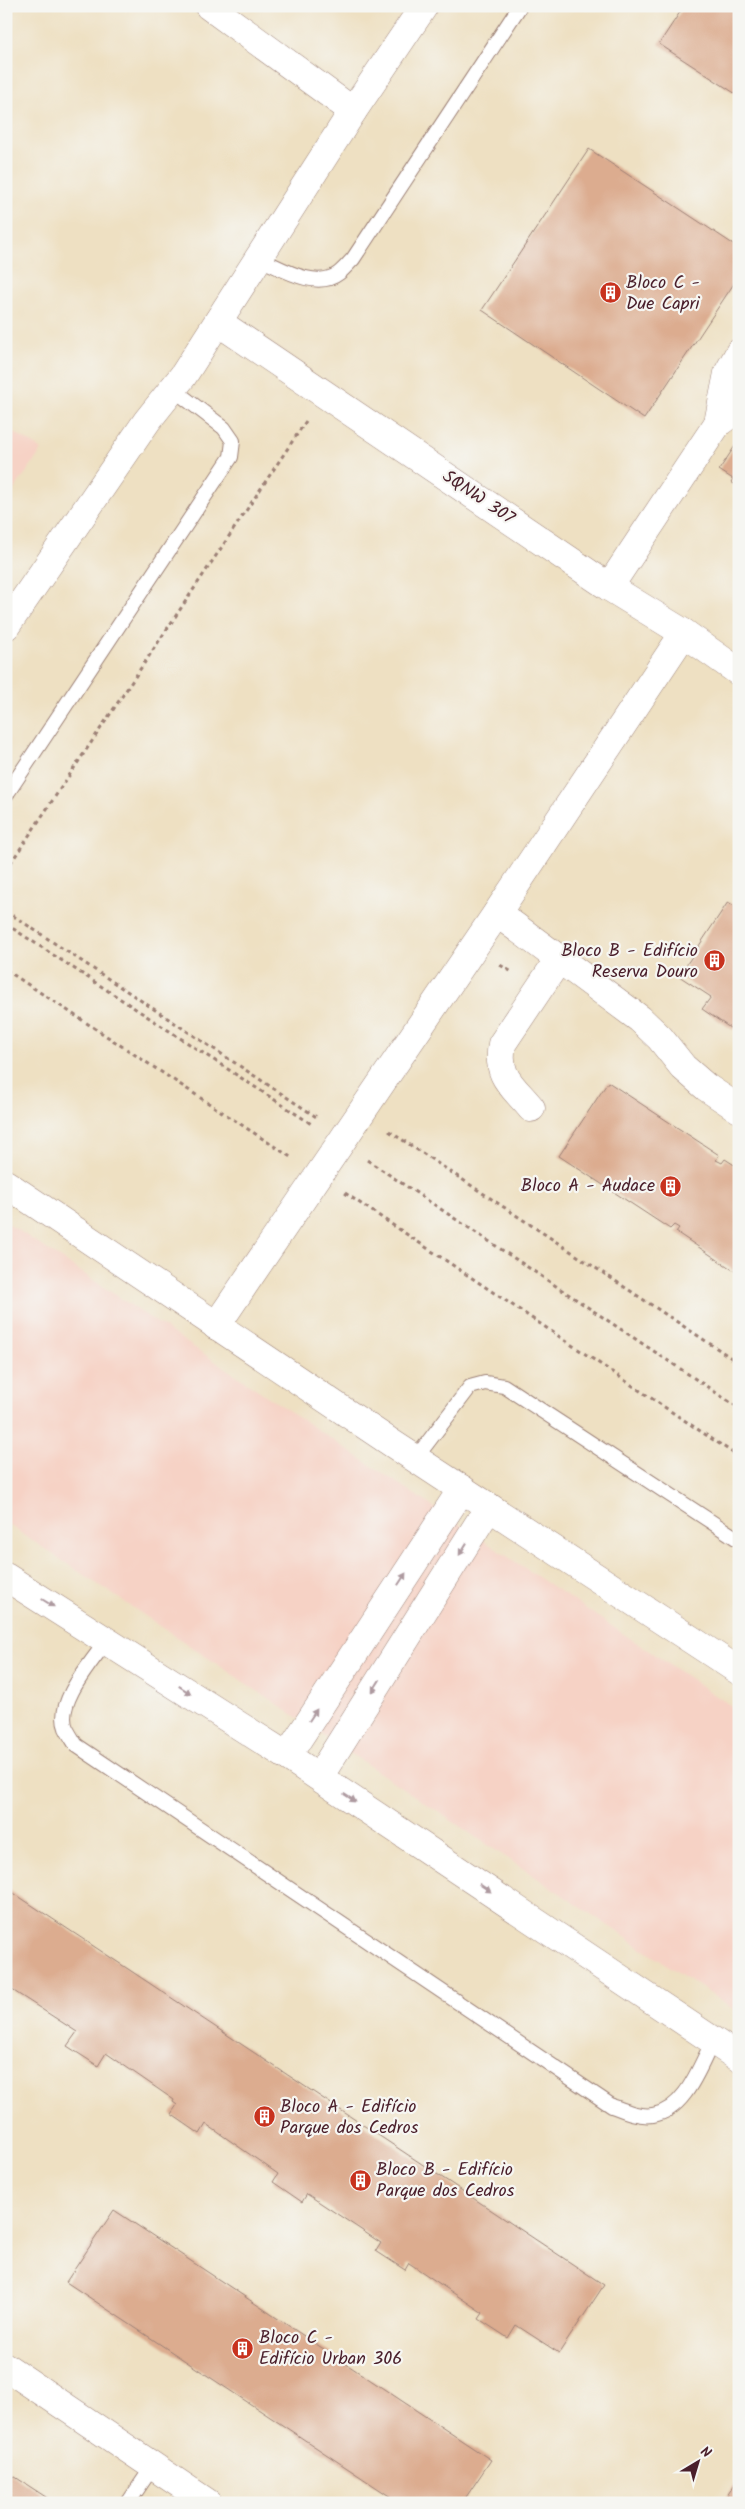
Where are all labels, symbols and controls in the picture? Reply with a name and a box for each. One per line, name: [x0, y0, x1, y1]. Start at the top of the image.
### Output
place label: Bloco C - Due Capri: [626, 269, 700, 319]
building icon: Bloco C - Due Capri: [598, 281, 622, 305]
street label: SQNW 307: [436, 463, 521, 533]
place label: Bloco B - Edifício Reserva Douro: [561, 937, 698, 987]
building icon: Bloco B - Edifício Reserva Douro: [702, 949, 726, 973]
place label: Bloco A - Audace: [521, 1172, 655, 1201]
building icon: Bloco A - Audace: [659, 1174, 683, 1198]
one-way arrow: [458, 1542, 468, 1555]
one-way arrow: [398, 1572, 407, 1586]
one-way arrow: [41, 1598, 54, 1607]
one-way arrow: [372, 1679, 381, 1693]
one-way arrow: [178, 1685, 191, 1695]
one-way arrow: [308, 1708, 318, 1722]
one-way arrow: [343, 1793, 357, 1803]
one-way arrow: [478, 1883, 492, 1893]
place label: Bloco A - Edifício Parque dos Cedros: [280, 2093, 419, 2143]
building icon: Bloco A - Edifício Parque dos Cedros: [252, 2105, 276, 2129]
place label: Bloco B - Edifício Parque dos Cedros: [376, 2156, 515, 2206]
building icon: Bloco B - Edifício Parque dos Cedros: [348, 2168, 372, 2192]
place label: Bloco C - Edifício Urban 306: [259, 2324, 402, 2374]
building icon: Bloco C - Edifício Urban 306: [231, 2336, 255, 2360]
north arrow: [672, 2436, 722, 2486]
text: N: [695, 2441, 716, 2464]

